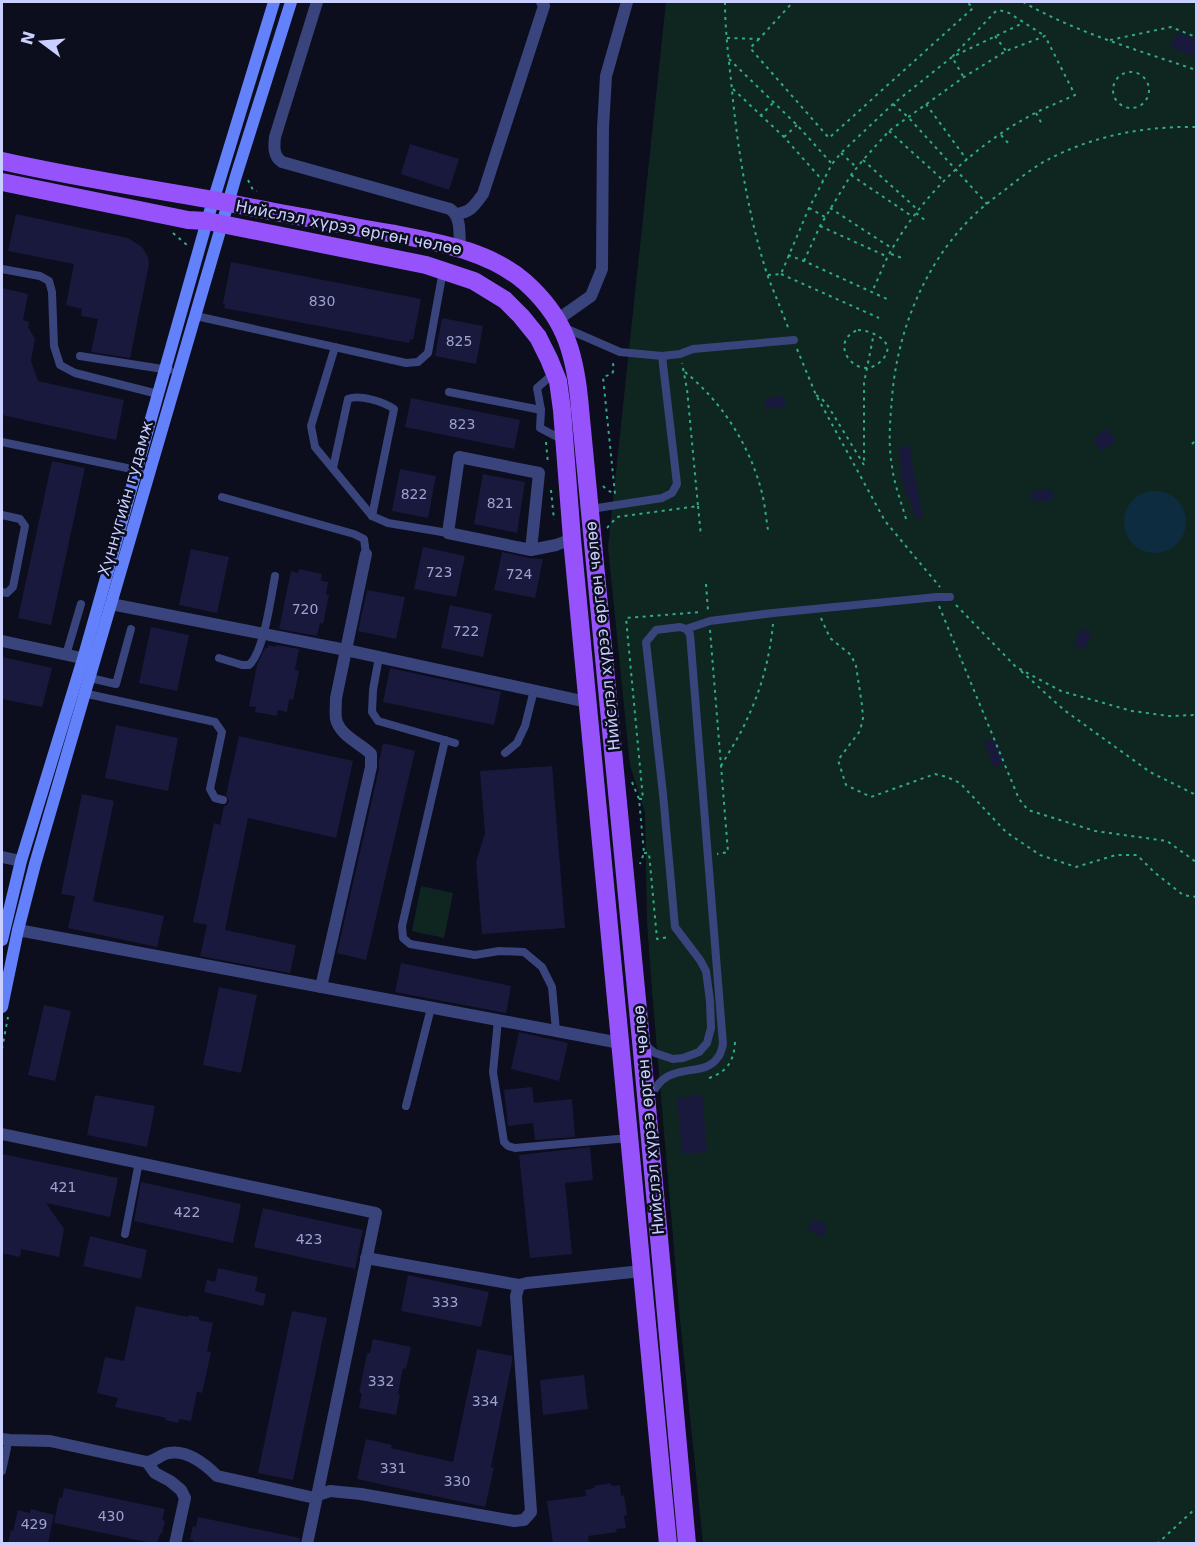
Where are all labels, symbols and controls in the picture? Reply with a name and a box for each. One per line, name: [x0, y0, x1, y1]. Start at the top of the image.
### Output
north arrow: [12, 12, 72, 72]
text: N: [17, 29, 39, 47]
street label: Нийслэл хүрээ өргөн чөлөө: [234, 196, 464, 259]
house number: 830: [309, 293, 335, 309]
house number: 825: [446, 333, 472, 349]
house number: 823: [449, 416, 475, 432]
street label: Хүннүгийн гудамж: [94, 418, 157, 578]
house number: 822: [401, 486, 427, 502]
house number: 821: [487, 495, 513, 511]
street label: Нийслэл хүрээ өргөн чөлөө: [581, 520, 624, 752]
house number: 723: [426, 564, 452, 580]
house number: 724: [506, 566, 532, 582]
house number: 720: [292, 601, 318, 617]
house number: 722: [453, 623, 479, 639]
street label: Нийслэл хүрээ өргөн чөлөө: [629, 1004, 668, 1236]
house number: 421: [50, 1179, 76, 1195]
house number: 422: [174, 1204, 200, 1220]
house number: 423: [296, 1231, 322, 1247]
house number: 333: [432, 1294, 458, 1310]
house number: 332: [368, 1373, 394, 1389]
house number: 334: [472, 1393, 498, 1409]
house number: 331: [380, 1460, 406, 1476]
house number: 330: [444, 1473, 470, 1489]
house number: 430: [98, 1508, 124, 1524]
house number: 429: [21, 1516, 47, 1532]

